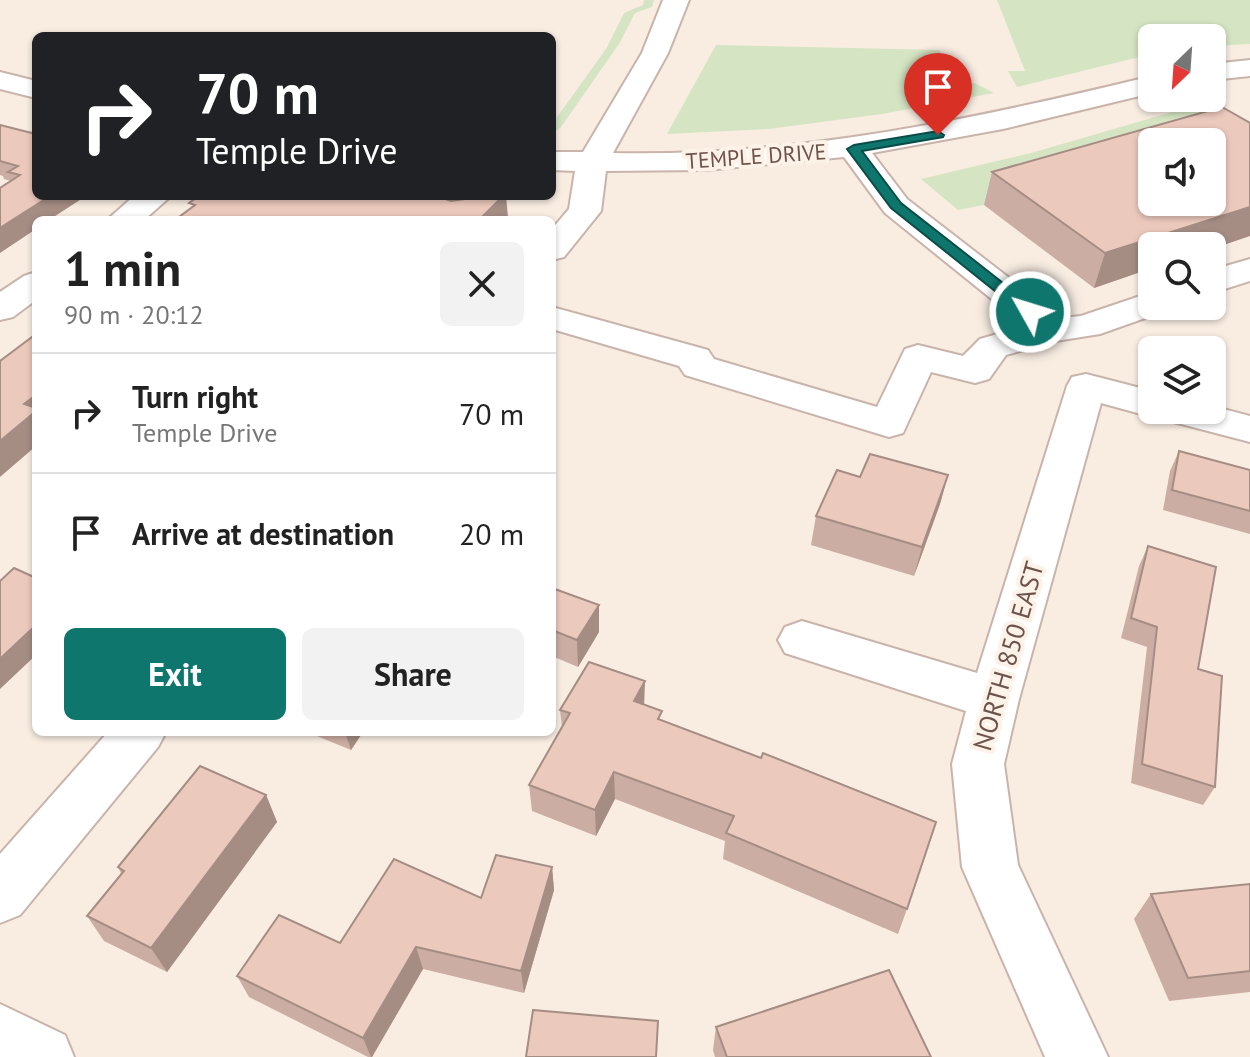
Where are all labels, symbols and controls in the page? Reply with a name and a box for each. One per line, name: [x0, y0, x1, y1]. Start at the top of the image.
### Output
north arrow: [1138, 24, 1226, 112]
map controls: [1138, 24, 1226, 424]
pin: [904, 53, 972, 135]
text: 70 m: [196, 57, 319, 129]
icon: right: [64, 64, 168, 168]
icon: arrive: [916, 65, 960, 109]
text: Temple Drive: [196, 127, 397, 174]
button: sound: [1138, 128, 1226, 216]
street label: TEMPLE DRIVE: [685, 137, 827, 175]
button: search: [1138, 232, 1226, 320]
text: 1 min: [64, 237, 181, 299]
button: close: [440, 242, 524, 326]
position arrow: [988, 270, 1072, 354]
text: 90 m · 20:12: [64, 298, 204, 331]
button: layers: [1138, 336, 1226, 424]
text: Turn right: [132, 377, 258, 416]
icon: right: [64, 391, 108, 435]
text: 70 m: [459, 394, 524, 433]
text: Temple Drive: [132, 416, 278, 449]
icon: arrive: [64, 511, 108, 555]
text: Arrive at destination: [132, 514, 394, 553]
text: 20 m: [459, 514, 524, 553]
street label: NORTH 850 EAST: [965, 558, 1051, 754]
button: Exit: [64, 628, 286, 720]
button: Share: [302, 628, 524, 720]

